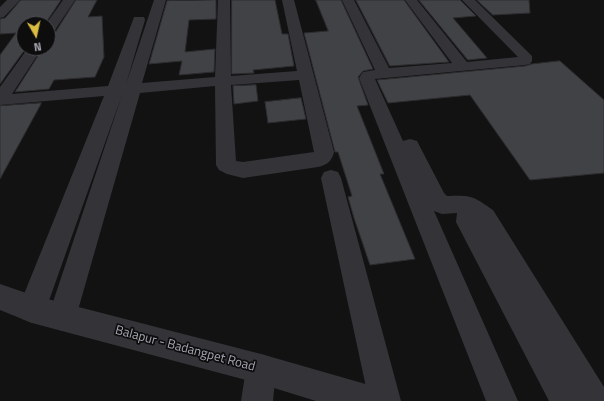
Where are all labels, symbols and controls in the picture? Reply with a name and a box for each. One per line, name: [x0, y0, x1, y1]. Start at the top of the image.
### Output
north arrow: [16, 16, 56, 56]
text: N: [33, 38, 43, 55]
street label: Balapur - Badangpet Road: [113, 323, 257, 375]

